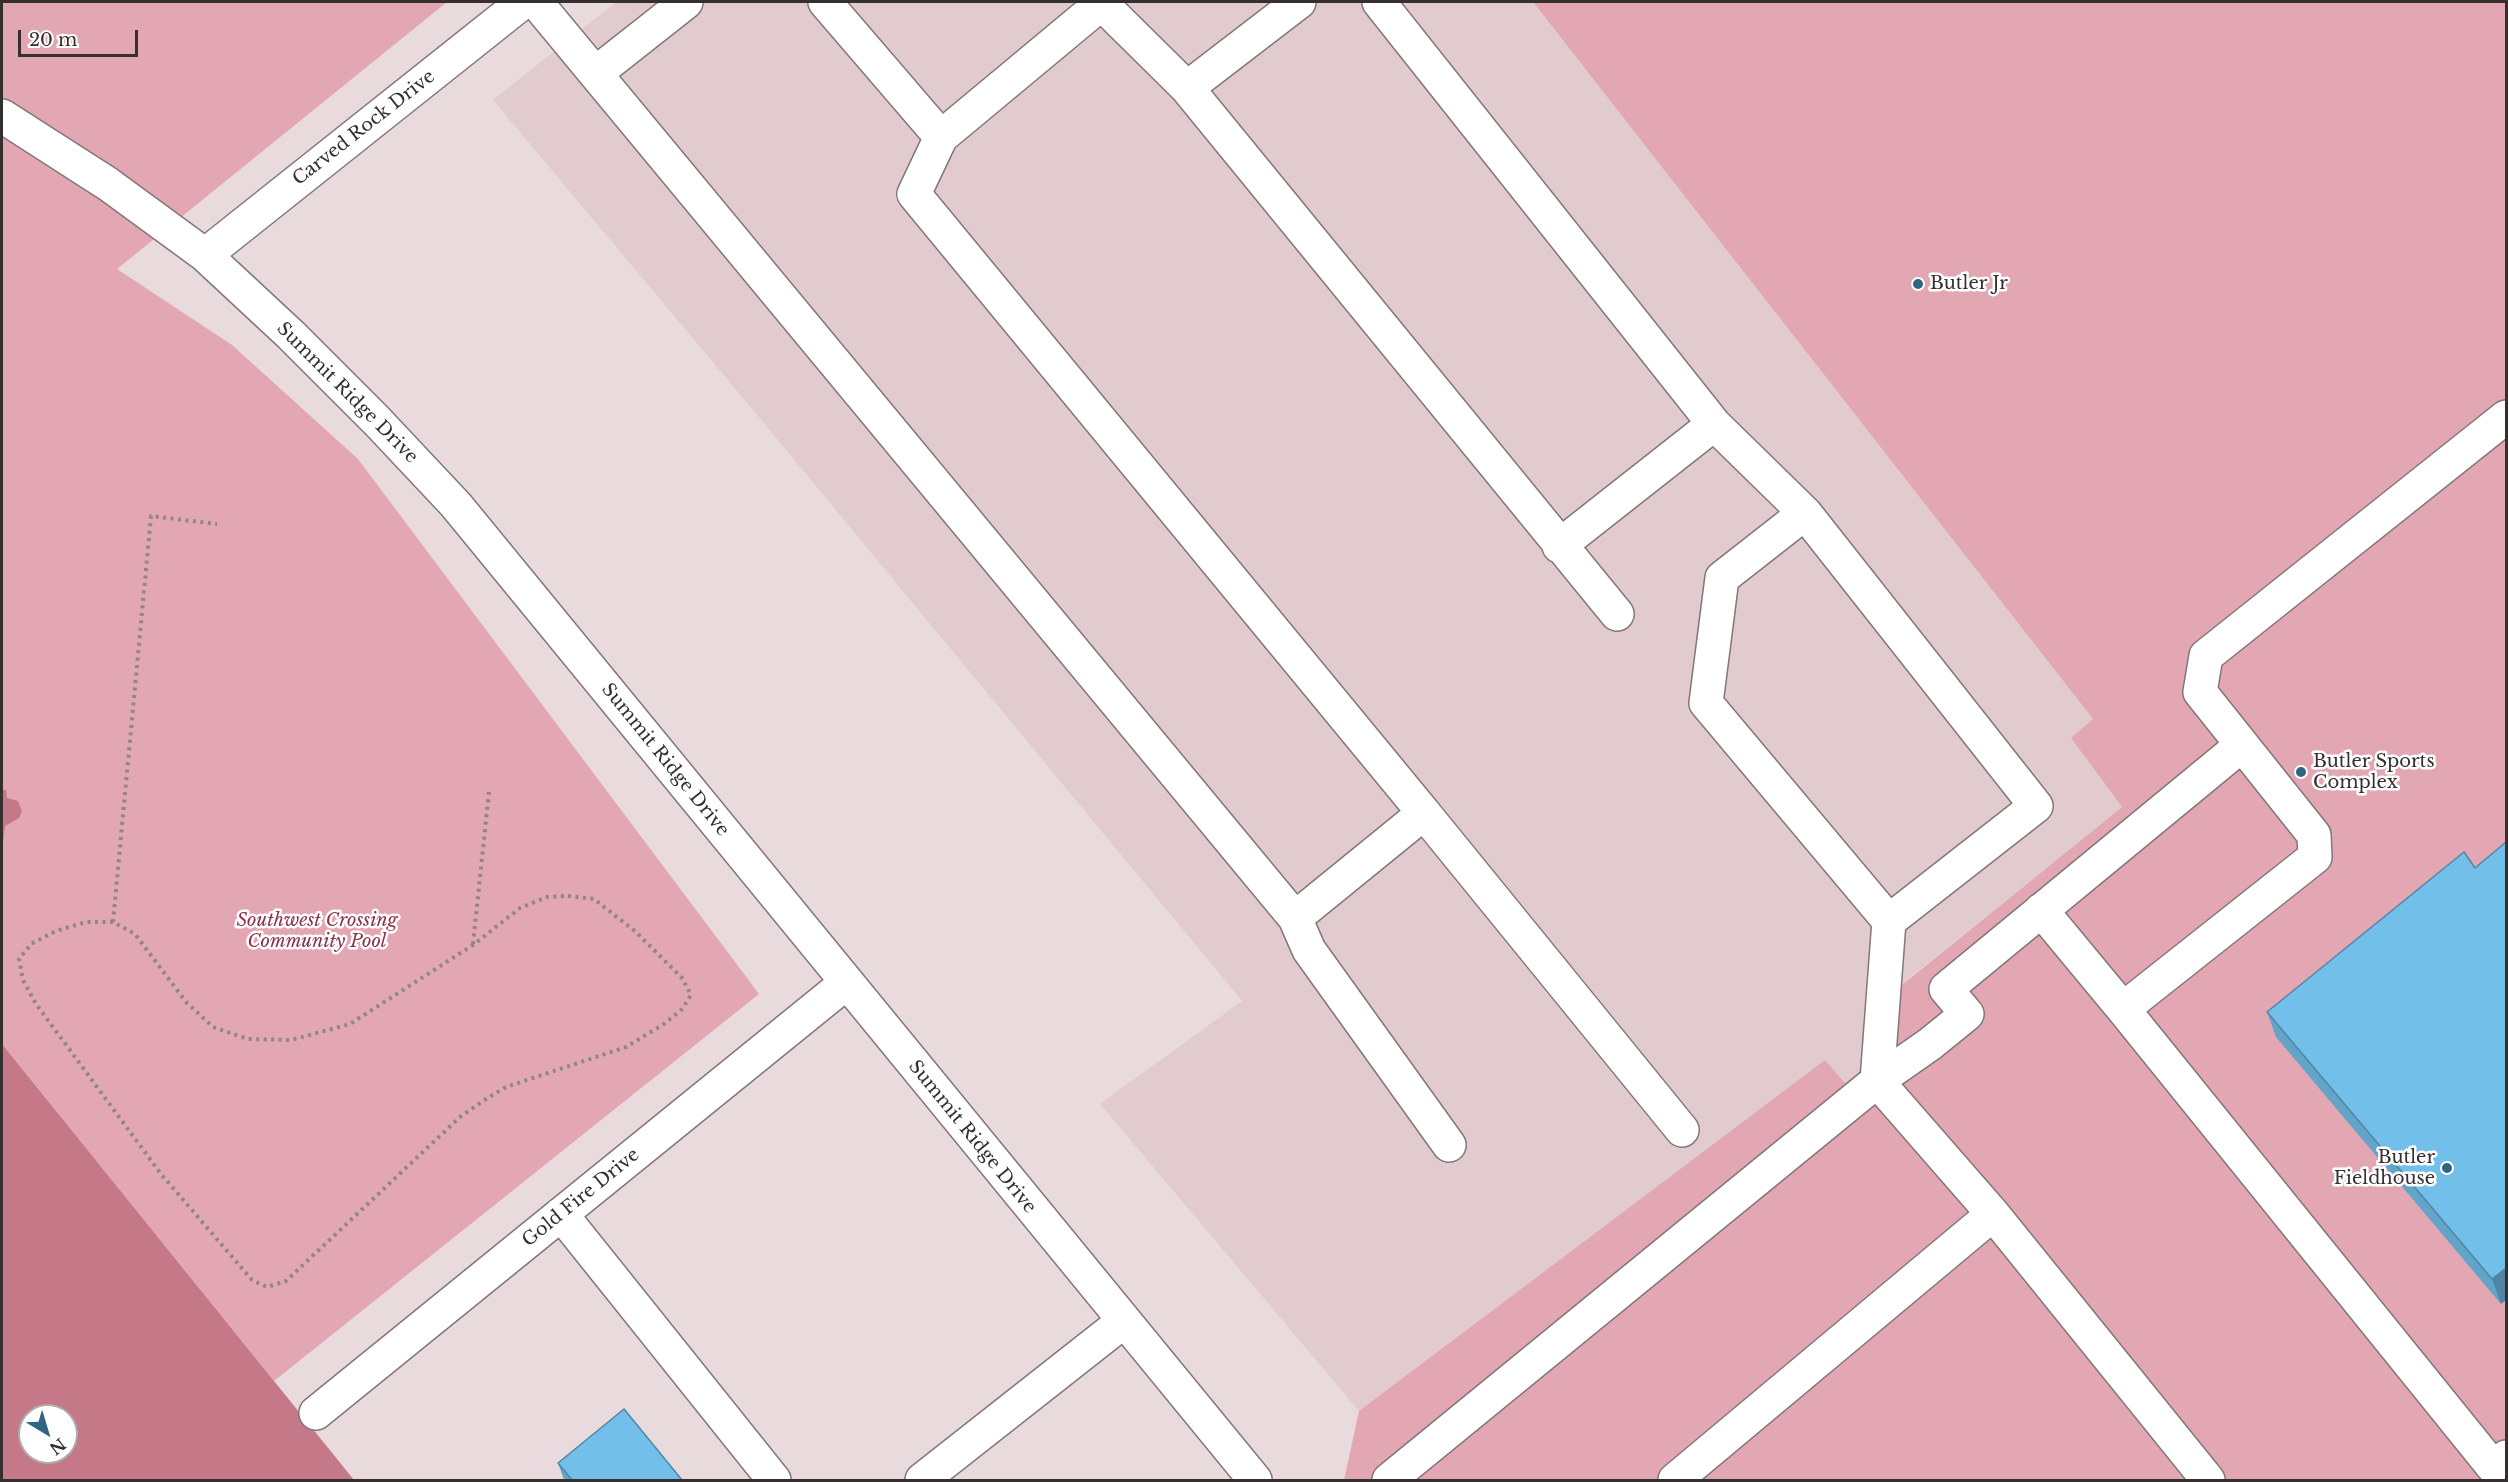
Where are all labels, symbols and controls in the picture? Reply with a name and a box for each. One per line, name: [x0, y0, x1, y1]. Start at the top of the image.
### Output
scale bar: [21, 18, 141, 56]
text: 20 m: [29, 29, 77, 51]
street label: Carved Rock Drive: [289, 66, 439, 190]
place label: Butler Jr: [1930, 273, 2008, 295]
marker: Butler Jr: [1911, 277, 1925, 291]
street label: Summit Ridge Drive: [272, 318, 422, 468]
street label: Summit Ridge Drive: [597, 679, 733, 841]
place label: Butler Sports Complex: [2313, 751, 2435, 794]
marker: Butler Sports Complex: [2294, 765, 2308, 779]
park label: Southwest Crossing Community Pool: [236, 910, 398, 952]
street label: Summit Ridge Drive: [904, 1056, 1040, 1218]
street label: Gold Fire Drive: [518, 1144, 644, 1252]
place label: Butler Fieldhouse: [2334, 1147, 2435, 1190]
marker: Butler Fieldhouse: [2440, 1161, 2454, 1175]
north arrow: [18, 1404, 78, 1464]
text: N: [46, 1434, 70, 1459]

